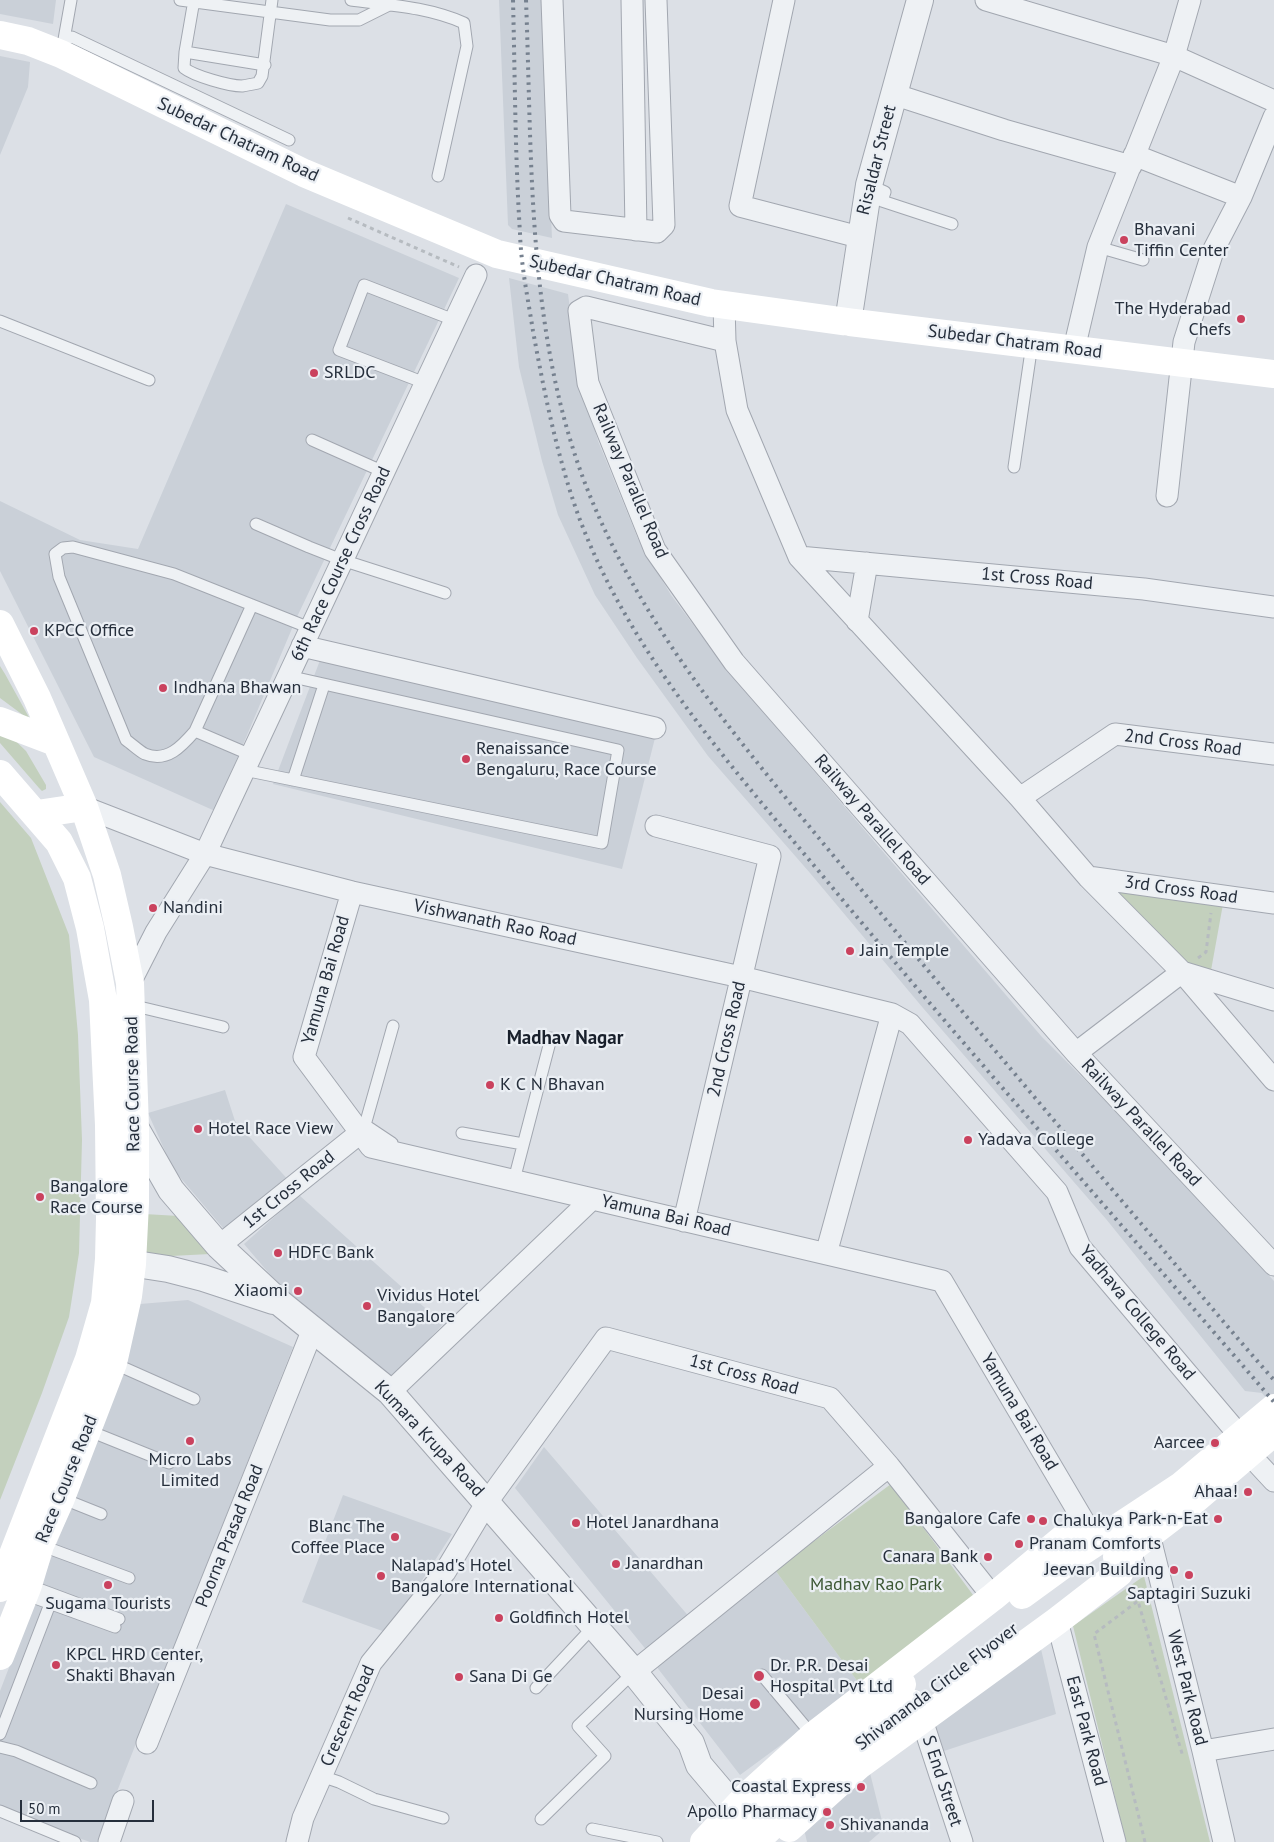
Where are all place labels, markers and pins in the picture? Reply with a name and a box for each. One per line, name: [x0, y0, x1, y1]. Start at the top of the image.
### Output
place label: Bhavani Tiffin Center: [1134, 219, 1229, 262]
marker: Bhavani Tiffin Center: [1118, 234, 1130, 246]
place label: The Hyderabad Chefs: [1115, 298, 1231, 340]
marker: The Hyderabad Chefs: [1235, 313, 1247, 325]
place label: SRLDC: [324, 362, 376, 384]
marker: SRLDC: [308, 367, 320, 379]
place label: KPCC Office: [44, 620, 134, 642]
marker: KPCC Office: [28, 625, 40, 637]
place label: Indhana Bhawan: [173, 677, 301, 699]
marker: Indhana Bhawan: [157, 682, 169, 694]
place label: Renaissance Bengaluru, Race Course: [476, 738, 657, 781]
marker: Renaissance Bengaluru, Race Course: [460, 753, 472, 765]
place label: Nandini: [163, 897, 223, 919]
marker: Nandini: [147, 902, 159, 914]
place label: Jain Temple: [860, 940, 949, 962]
marker: Jain Temple: [844, 945, 856, 957]
place label: K C N Bhavan: [500, 1074, 605, 1096]
marker: K C N Bhavan: [484, 1079, 496, 1091]
place label: Hotel Race View: [208, 1118, 333, 1140]
marker: Hotel Race View: [192, 1123, 204, 1135]
place label: Yadava College: [978, 1129, 1094, 1151]
marker: Yadava College: [962, 1134, 974, 1146]
place label: Bangalore Race Course: [50, 1176, 143, 1218]
marker: Bangalore Race Course: [34, 1191, 46, 1203]
place label: HDFC Bank: [288, 1242, 374, 1264]
marker: HDFC Bank: [272, 1247, 284, 1259]
place label: Xiaomi: [234, 1280, 288, 1302]
marker: Xiaomi: [292, 1285, 304, 1297]
place label: Vividus Hotel Bangalore: [377, 1285, 479, 1328]
marker: Vividus Hotel Bangalore: [361, 1300, 373, 1312]
place label: Aarcee: [1154, 1432, 1205, 1454]
marker: Micro Labs Limited: [184, 1435, 196, 1447]
marker: Aarcee: [1209, 1437, 1221, 1449]
place label: Micro Labs Limited: [149, 1449, 231, 1492]
place label: Ahaa!: [1194, 1481, 1238, 1503]
marker: Ahaa!: [1242, 1486, 1254, 1498]
place label: Bangalore Cafe: [905, 1508, 1021, 1530]
place label: Park-n-Eat: [1128, 1508, 1208, 1530]
place label: Chalukya: [1053, 1510, 1123, 1532]
place label: Hotel Janardhana: [586, 1512, 719, 1534]
marker: Bangalore Cafe: [1025, 1513, 1037, 1525]
marker: Park-n-Eat: [1212, 1513, 1224, 1525]
marker: Chalukya: [1037, 1515, 1049, 1527]
place label: Blanc The Coffee Place: [291, 1516, 385, 1558]
marker: Hotel Janardhana: [570, 1517, 582, 1529]
marker: Blanc The Coffee Place: [389, 1531, 401, 1543]
place label: Pranam Comforts: [1029, 1533, 1161, 1555]
marker: Pranam Comforts: [1013, 1538, 1025, 1550]
place label: Canara Bank: [883, 1546, 978, 1568]
marker: Canara Bank: [982, 1551, 994, 1563]
place label: Janardhan: [626, 1553, 703, 1575]
place label: Nalapad's Hotel Bangalore International: [391, 1555, 573, 1598]
marker: Janardhan: [610, 1558, 622, 1570]
place label: Jeevan Building: [1044, 1559, 1164, 1581]
marker: Jeevan Building: [1168, 1564, 1180, 1576]
marker: Saptagiri Suzuki: [1183, 1569, 1195, 1581]
marker: Nalapad's Hotel Bangalore International: [375, 1570, 387, 1582]
marker: Sugama Tourists: [102, 1579, 114, 1591]
place label: Saptagiri Suzuki: [1127, 1583, 1251, 1605]
place label: Sugama Tourists: [45, 1593, 171, 1615]
place label: Goldfinch Hotel: [509, 1607, 629, 1629]
marker: Goldfinch Hotel: [493, 1612, 505, 1624]
place label: KPCL HRD Center, Shakti Bhavan: [66, 1644, 203, 1686]
place label: Dr. P.R. Desai Hospital Pvt Ltd: [770, 1655, 893, 1698]
marker: KPCL HRD Center, Shakti Bhavan: [50, 1659, 62, 1671]
place label: Sana Di Ge: [469, 1666, 553, 1688]
marker: Dr. P.R. Desai Hospital Pvt Ltd: [752, 1669, 766, 1683]
marker: Sana Di Ge: [453, 1671, 465, 1683]
place label: Desai Nursing Home: [634, 1683, 744, 1726]
marker: Desai Nursing Home: [748, 1697, 762, 1711]
place label: Coastal Express: [731, 1776, 851, 1798]
marker: Coastal Express: [855, 1781, 867, 1793]
place label: Apollo Pharmacy: [687, 1801, 817, 1823]
marker: Apollo Pharmacy: [821, 1806, 833, 1818]
place label: Shivananda: [840, 1814, 929, 1836]
marker: Shivananda: [824, 1819, 836, 1831]

